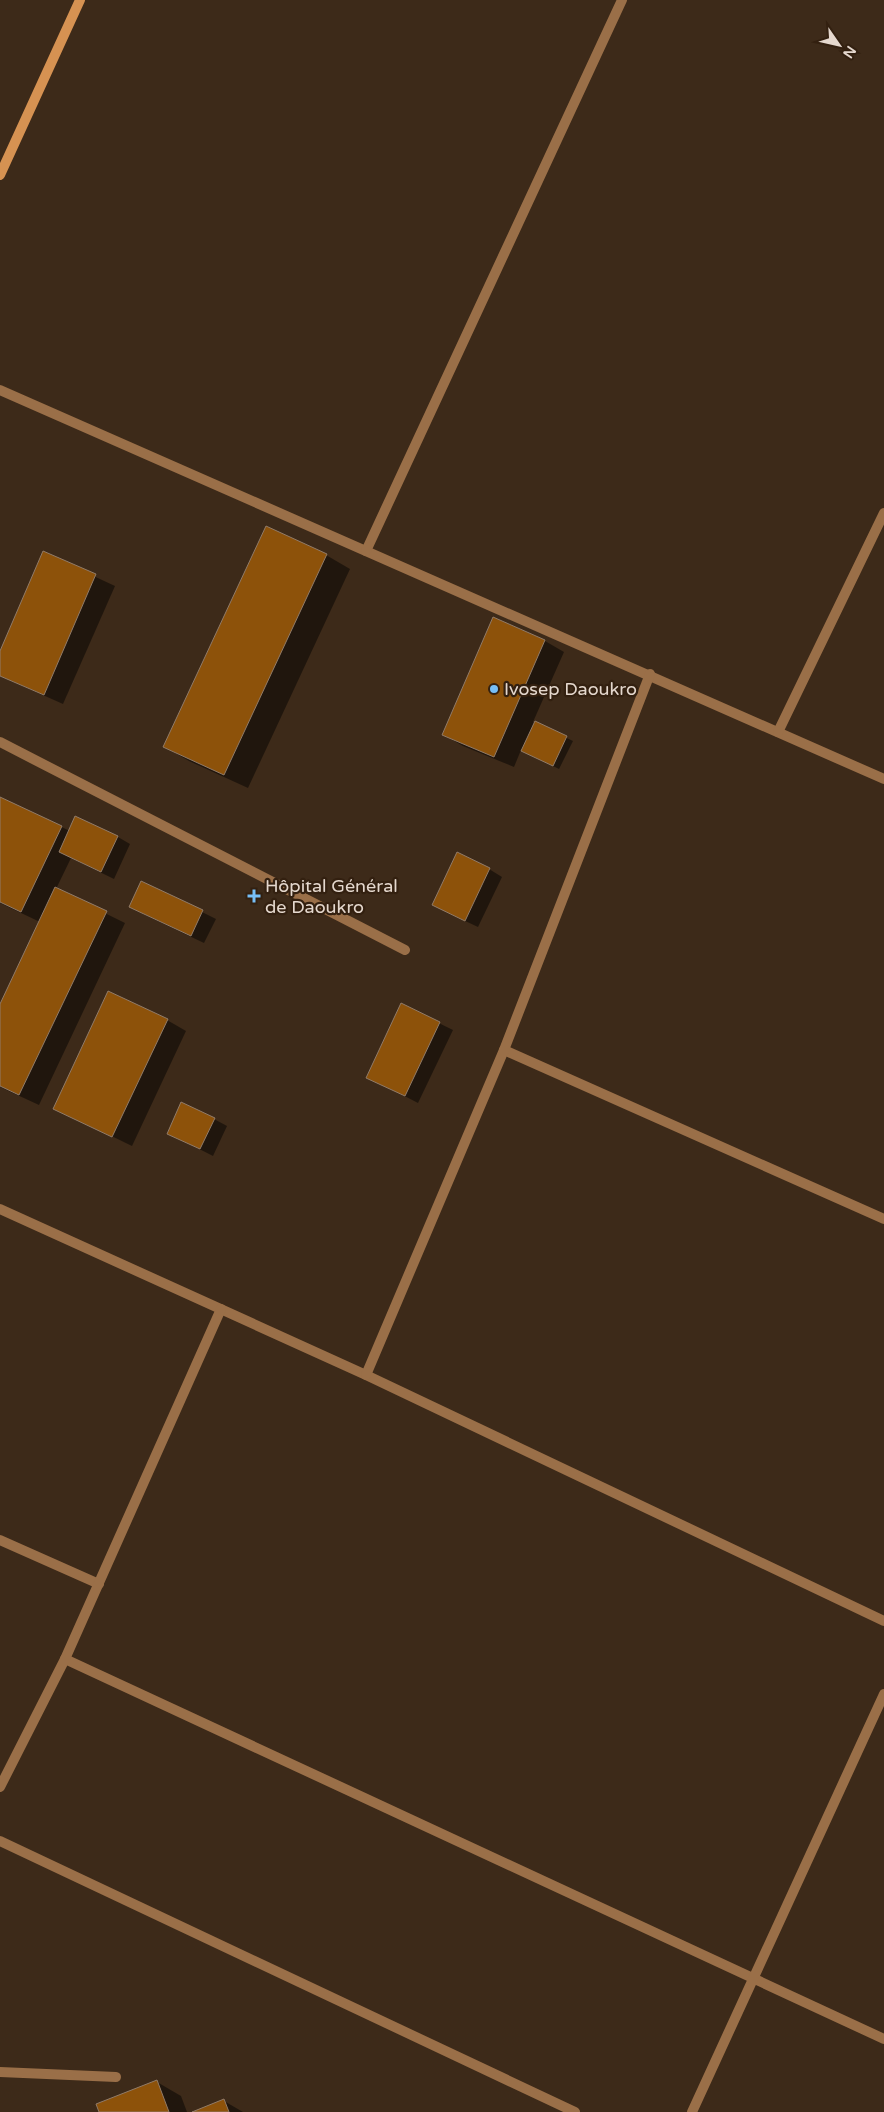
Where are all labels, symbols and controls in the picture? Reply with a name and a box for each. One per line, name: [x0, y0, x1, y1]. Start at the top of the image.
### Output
north arrow: [814, 20, 864, 70]
text: N: [839, 43, 860, 61]
place label: Ivosep Daoukro: [504, 678, 637, 700]
marker: Ivosep Daoukro: [488, 683, 500, 695]
place label: Hôpital Général de Daoukro: [265, 875, 398, 918]
marker: Hôpital Général de Daoukro: [247, 889, 261, 903]

